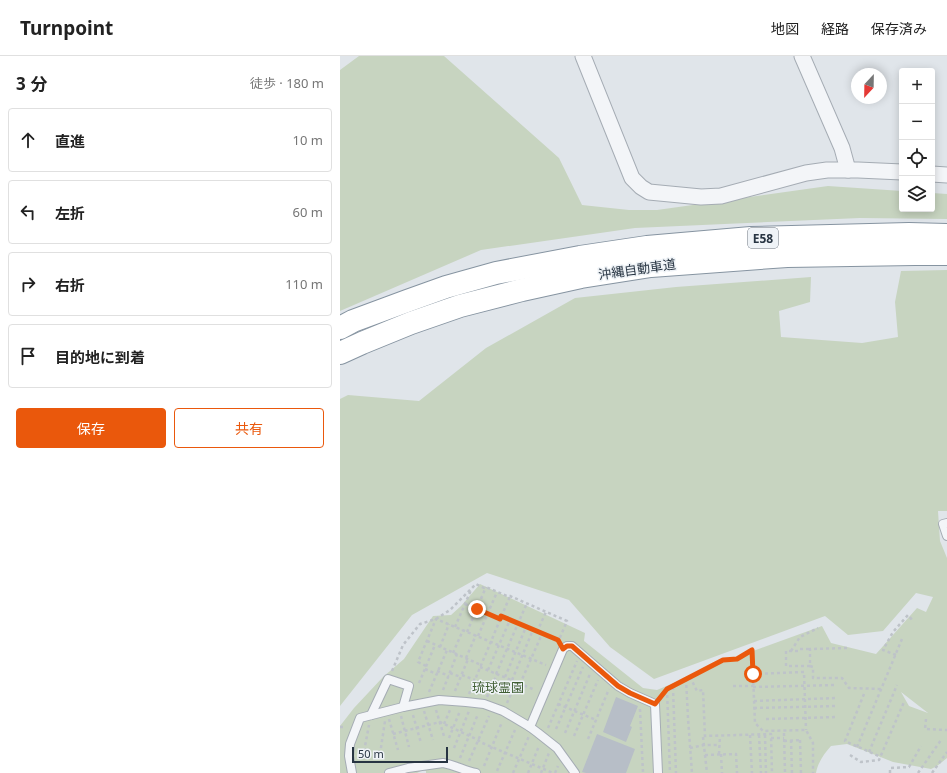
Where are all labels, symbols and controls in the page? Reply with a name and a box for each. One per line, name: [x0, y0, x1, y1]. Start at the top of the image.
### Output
text: Turnpoint: [20, 15, 113, 41]
text: 地図: [771, 19, 799, 38]
text: 経路: [821, 19, 849, 38]
text: 保存済み: [871, 19, 927, 38]
north arrow: [851, 68, 887, 104]
map controls: [899, 68, 935, 212]
button: +: [899, 68, 935, 104]
text: 3 分: [16, 72, 47, 95]
text: 徒歩 · 180 m: [250, 74, 324, 92]
button: −: [899, 104, 935, 140]
icon: ahead: [17, 129, 39, 151]
text: 直進: [55, 131, 85, 151]
text: 10 m: [293, 131, 323, 149]
button: locate: [899, 140, 935, 176]
button: layers: [899, 176, 935, 212]
icon: left: [17, 201, 39, 223]
text: 左折: [55, 203, 85, 223]
text: 60 m: [293, 203, 323, 221]
road number: E58: [748, 228, 778, 248]
street label: 沖縄自動車道: [597, 255, 677, 283]
icon: right: [17, 273, 39, 295]
text: 右折: [55, 275, 85, 295]
text: 110 m: [285, 275, 323, 293]
icon: arrive: [17, 345, 39, 367]
text: 目的地に到着: [55, 347, 145, 367]
button: 保存: [16, 408, 166, 448]
button: 共有: [174, 408, 324, 448]
route end: [468, 600, 486, 618]
route start: [744, 665, 762, 683]
park label: 琉球霊園: [472, 678, 524, 696]
scale bar: [352, 745, 448, 764]
text: 50 m: [358, 746, 384, 761]

